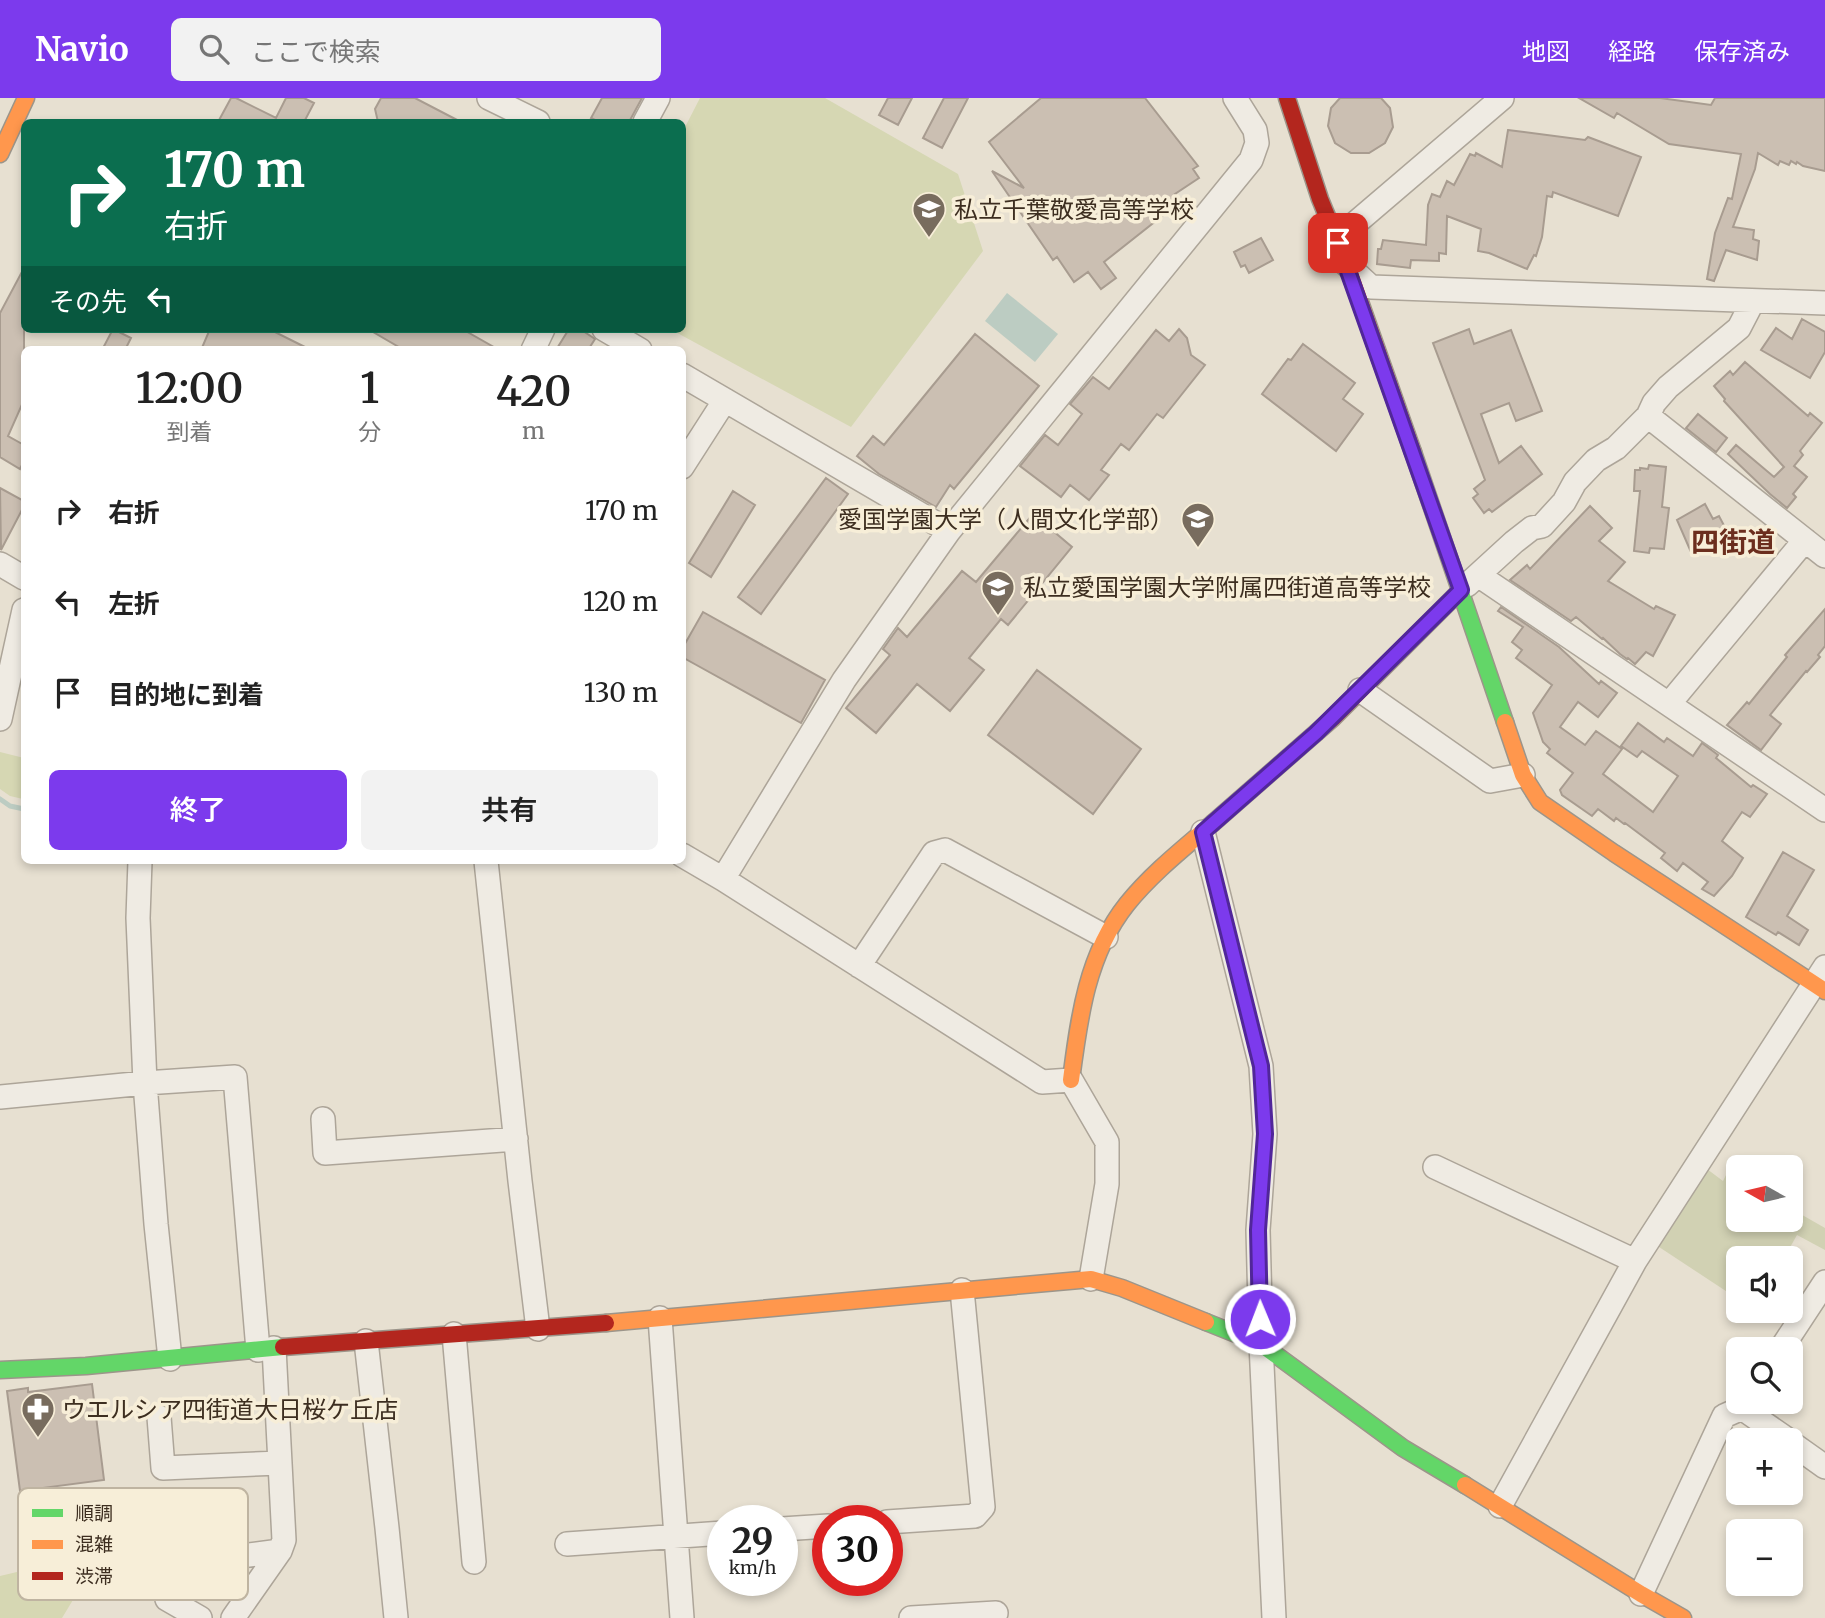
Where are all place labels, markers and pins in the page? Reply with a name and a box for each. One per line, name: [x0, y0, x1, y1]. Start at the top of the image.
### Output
school or university icon: 私立千葉敬愛高等学校: [910, 190, 948, 239]
place label: 私立千葉敬愛高等学校: [954, 194, 1194, 225]
pin: [1308, 213, 1368, 273]
school or university icon: 愛国学園大学（人間文化学部）: [1179, 500, 1217, 549]
place label: 愛国学園大学（人間文化学部）: [838, 504, 1174, 535]
school or university icon: 私立愛国学園大学附属四街道高等学校: [979, 568, 1017, 617]
place label: 私立愛国学園大学附属四街道高等学校: [1023, 572, 1431, 603]
pharmacy icon: ウエルシア四街道大日桜ケ丘店: [19, 1390, 57, 1439]
place label: ウエルシア四街道大日桜ケ丘店: [62, 1394, 398, 1425]

